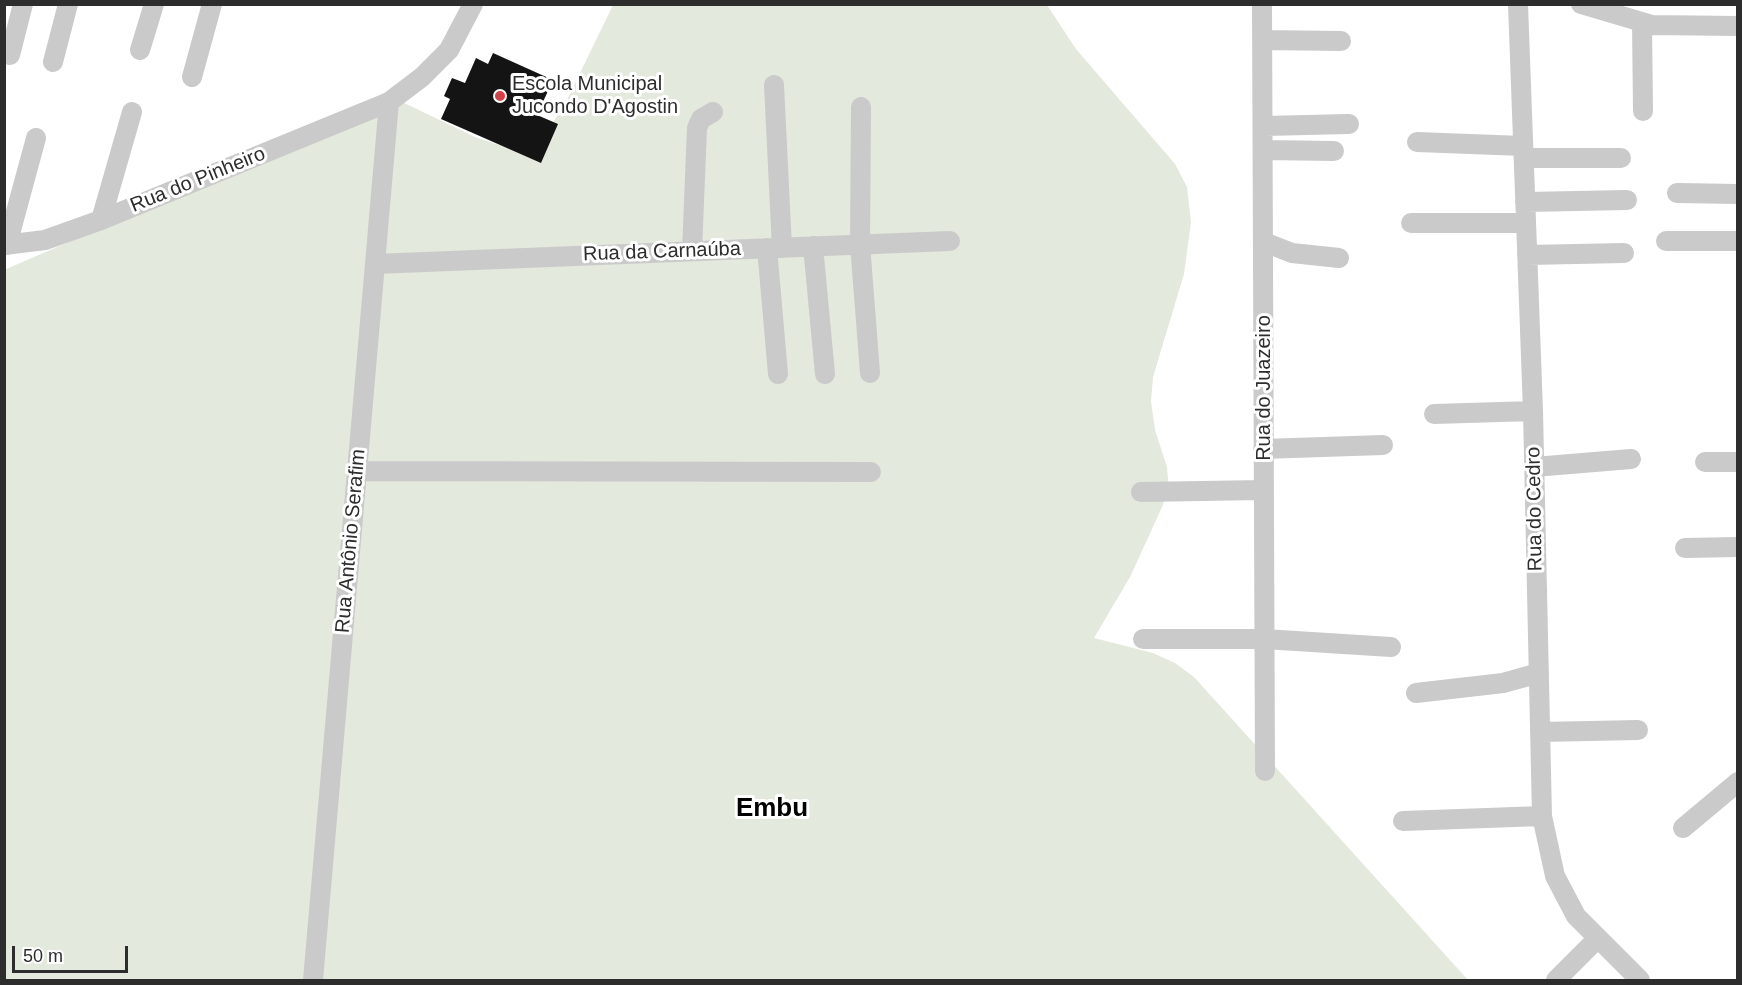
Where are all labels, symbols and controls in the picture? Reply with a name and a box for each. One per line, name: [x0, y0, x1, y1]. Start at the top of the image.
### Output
place label: Escola Municipal Jucondo D'Agostin: [512, 72, 678, 119]
marker: Escola Municipal Jucondo D'Agostin: [493, 89, 507, 103]
street label: Rua do Pinheiro: [127, 142, 269, 218]
street label: Rua da Carnaúba: [583, 237, 741, 267]
street label: Rua do Juazeiro: [1252, 315, 1276, 461]
street label: Rua do Cedro: [1522, 447, 1548, 571]
street label: Rua Antônio Serafim: [331, 448, 371, 634]
district label: Embu: [736, 793, 808, 825]
scale bar: [15, 934, 130, 972]
text: 50 m: [23, 946, 63, 966]

